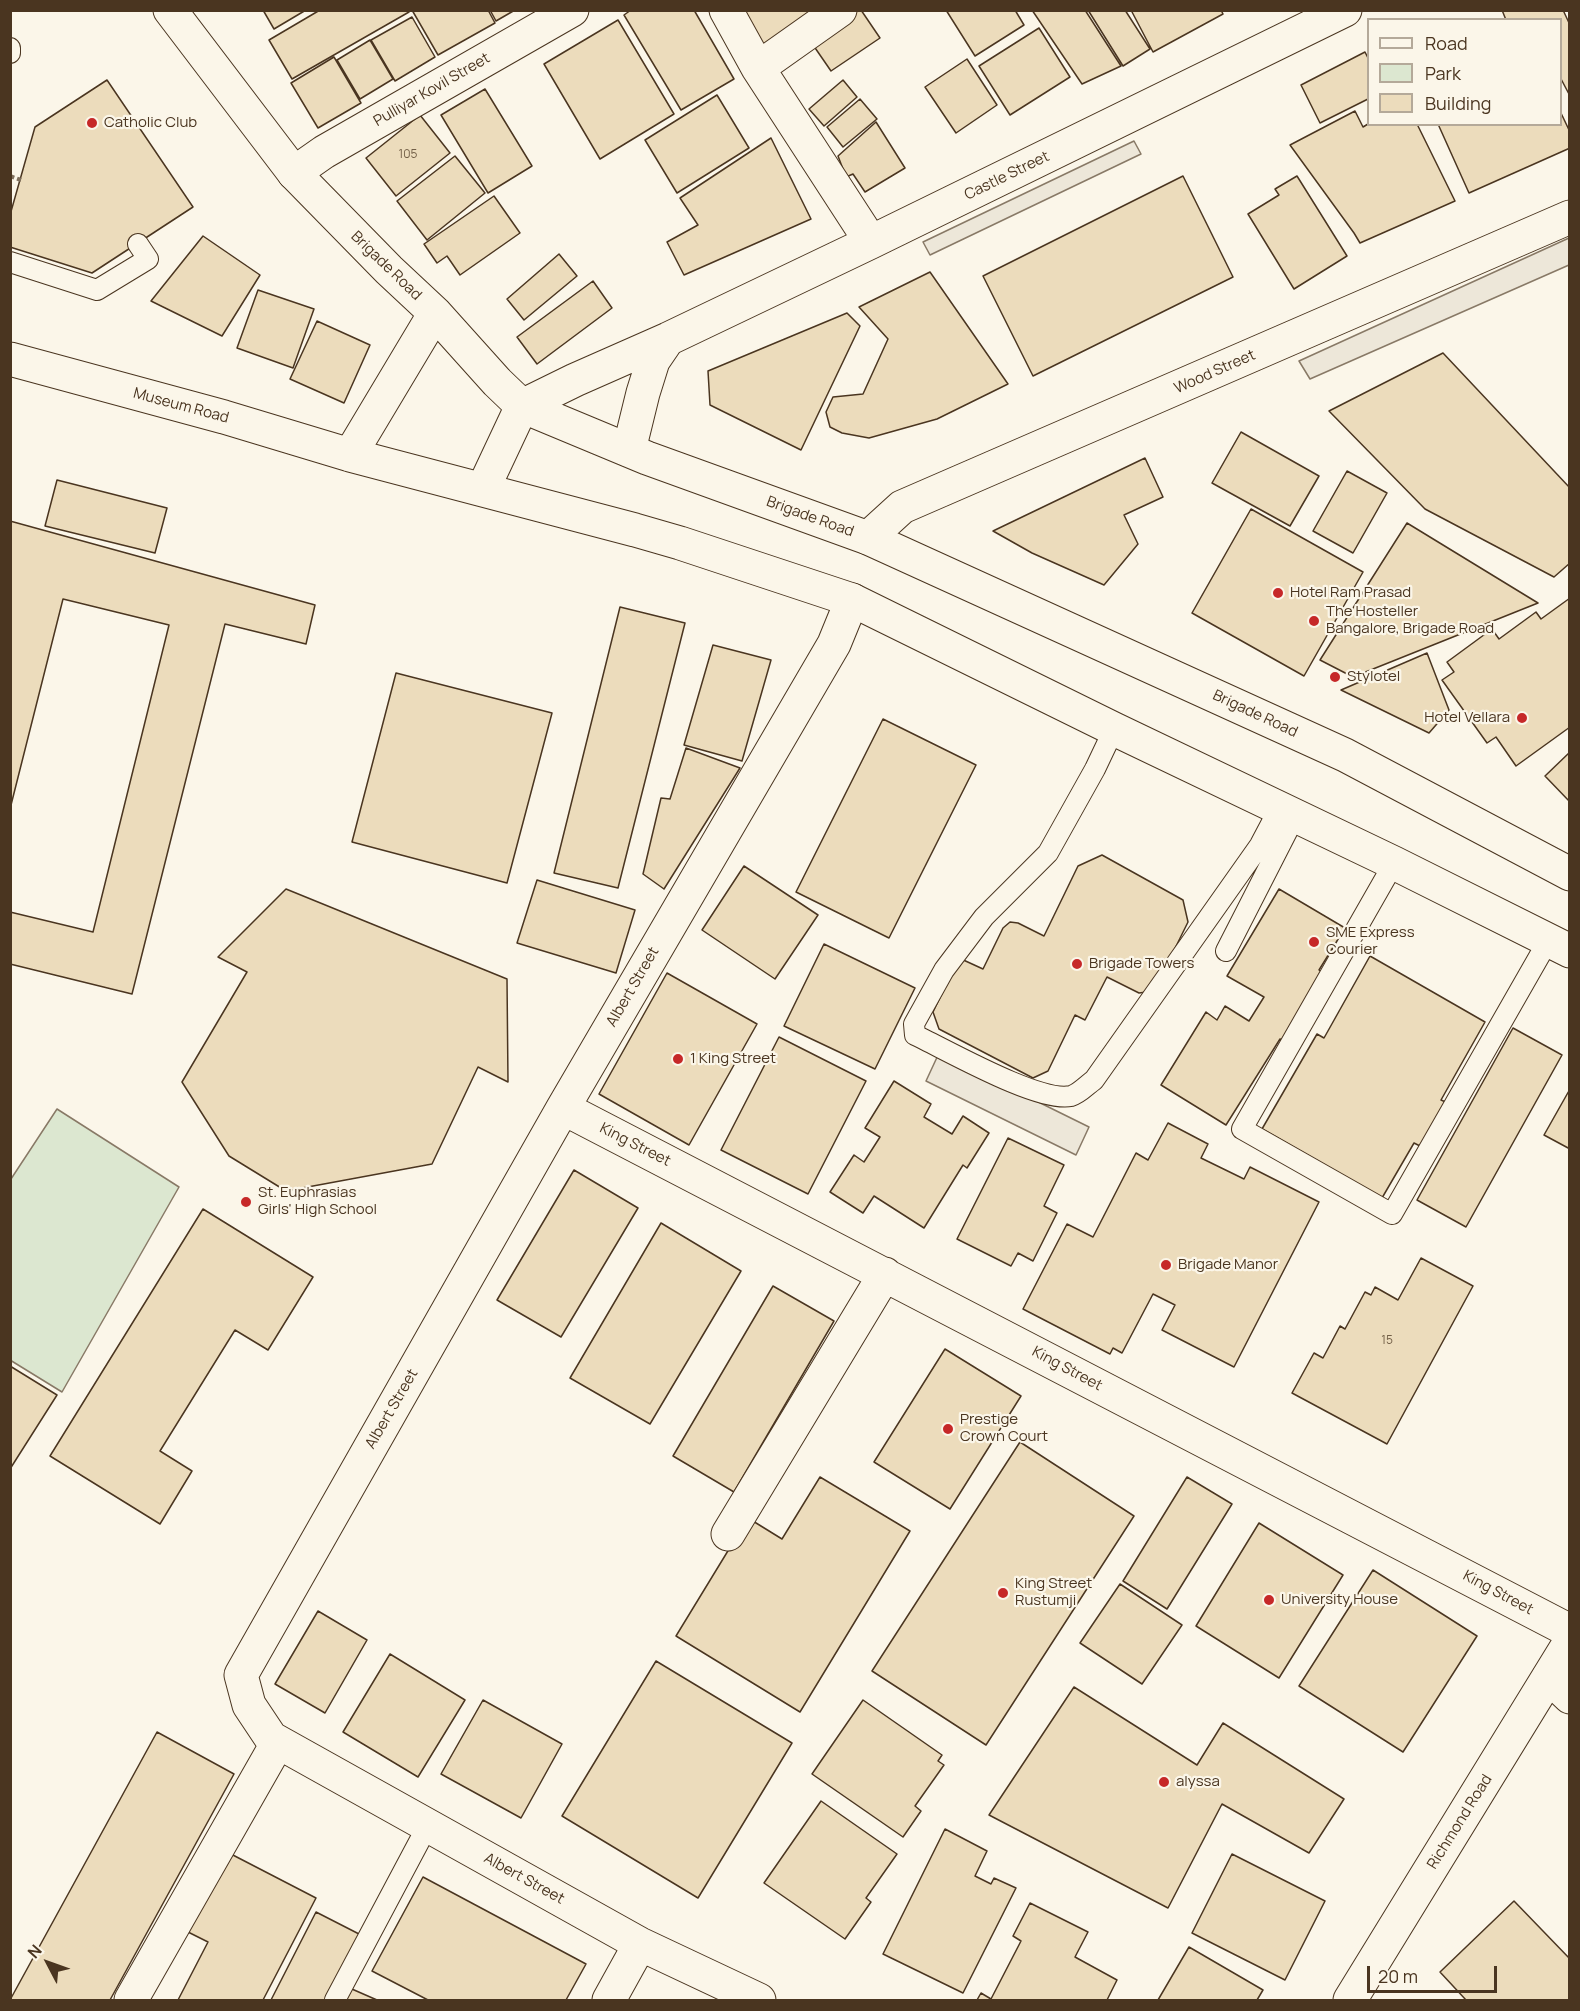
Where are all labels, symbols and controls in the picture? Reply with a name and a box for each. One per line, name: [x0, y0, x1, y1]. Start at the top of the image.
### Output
legend: [1367, 18, 1562, 126]
text: Road: [1425, 31, 1468, 55]
street label: Pulliyar Kovil Street: [371, 49, 493, 131]
text: Park: [1425, 61, 1461, 85]
text: Building: [1425, 91, 1491, 115]
place label: Catholic Club: [104, 114, 197, 132]
marker: Catholic Club: [85, 116, 99, 130]
house number: 105: [399, 148, 417, 162]
street label: Castle Street: [962, 148, 1052, 204]
street label: Brigade Road: [347, 228, 425, 304]
street label: Wood Street: [1172, 346, 1258, 398]
street label: Museum Road: [131, 385, 231, 427]
street label: Brigade Road: [764, 493, 856, 541]
place label: Hotel Ram Prasad: [1290, 584, 1411, 602]
marker: Hotel Ram Prasad: [1271, 586, 1285, 600]
place label: The Hosteller Bangalore, Brigade Road: [1326, 603, 1494, 638]
marker: The Hosteller Bangalore, Brigade Road: [1307, 614, 1321, 628]
place label: Stylotel: [1347, 668, 1400, 686]
marker: Stylotel: [1328, 670, 1342, 684]
street label: Brigade Road: [1210, 687, 1300, 741]
place label: Hotel Vellara: [1424, 709, 1510, 727]
marker: Hotel Vellara: [1515, 711, 1529, 725]
place label: SME Express Courier: [1326, 924, 1415, 959]
marker: SME Express Courier: [1307, 935, 1321, 949]
street label: Albert Street: [603, 944, 663, 1030]
place label: Brigade Towers: [1089, 955, 1194, 973]
marker: Brigade Towers: [1070, 957, 1084, 971]
place label: 1 King Street: [690, 1050, 776, 1068]
marker: 1 King Street: [671, 1052, 685, 1066]
street label: King Street: [596, 1119, 674, 1171]
place label: St. Euphrasias Girls' High School: [258, 1184, 377, 1219]
marker: St. Euphrasias Girls' High School: [239, 1195, 253, 1209]
place label: Brigade Manor: [1178, 1256, 1278, 1274]
marker: Brigade Manor: [1159, 1258, 1173, 1272]
house number: 15: [1381, 1334, 1393, 1348]
street label: King Street: [1029, 1343, 1105, 1395]
street label: Albert Street: [362, 1366, 422, 1452]
place label: Prestige Crown Court: [960, 1411, 1048, 1446]
marker: Prestige Crown Court: [941, 1422, 955, 1436]
street label: King Street: [1460, 1567, 1536, 1619]
place label: King Street Rustumji: [1015, 1575, 1092, 1610]
marker: King Street Rustumji: [996, 1586, 1010, 1600]
place label: University House: [1281, 1591, 1398, 1609]
marker: University House: [1262, 1593, 1276, 1607]
street label: Richmond Road: [1424, 1771, 1496, 1873]
place label: alyssa: [1176, 1773, 1220, 1791]
marker: alyssa: [1157, 1775, 1171, 1789]
street label: Albert Street: [481, 1850, 567, 1908]
north arrow: [18, 1933, 78, 1993]
text: N: [22, 1940, 46, 1963]
scale bar: [1370, 1954, 1500, 1992]
text: 20 m: [1378, 1964, 1418, 1988]

